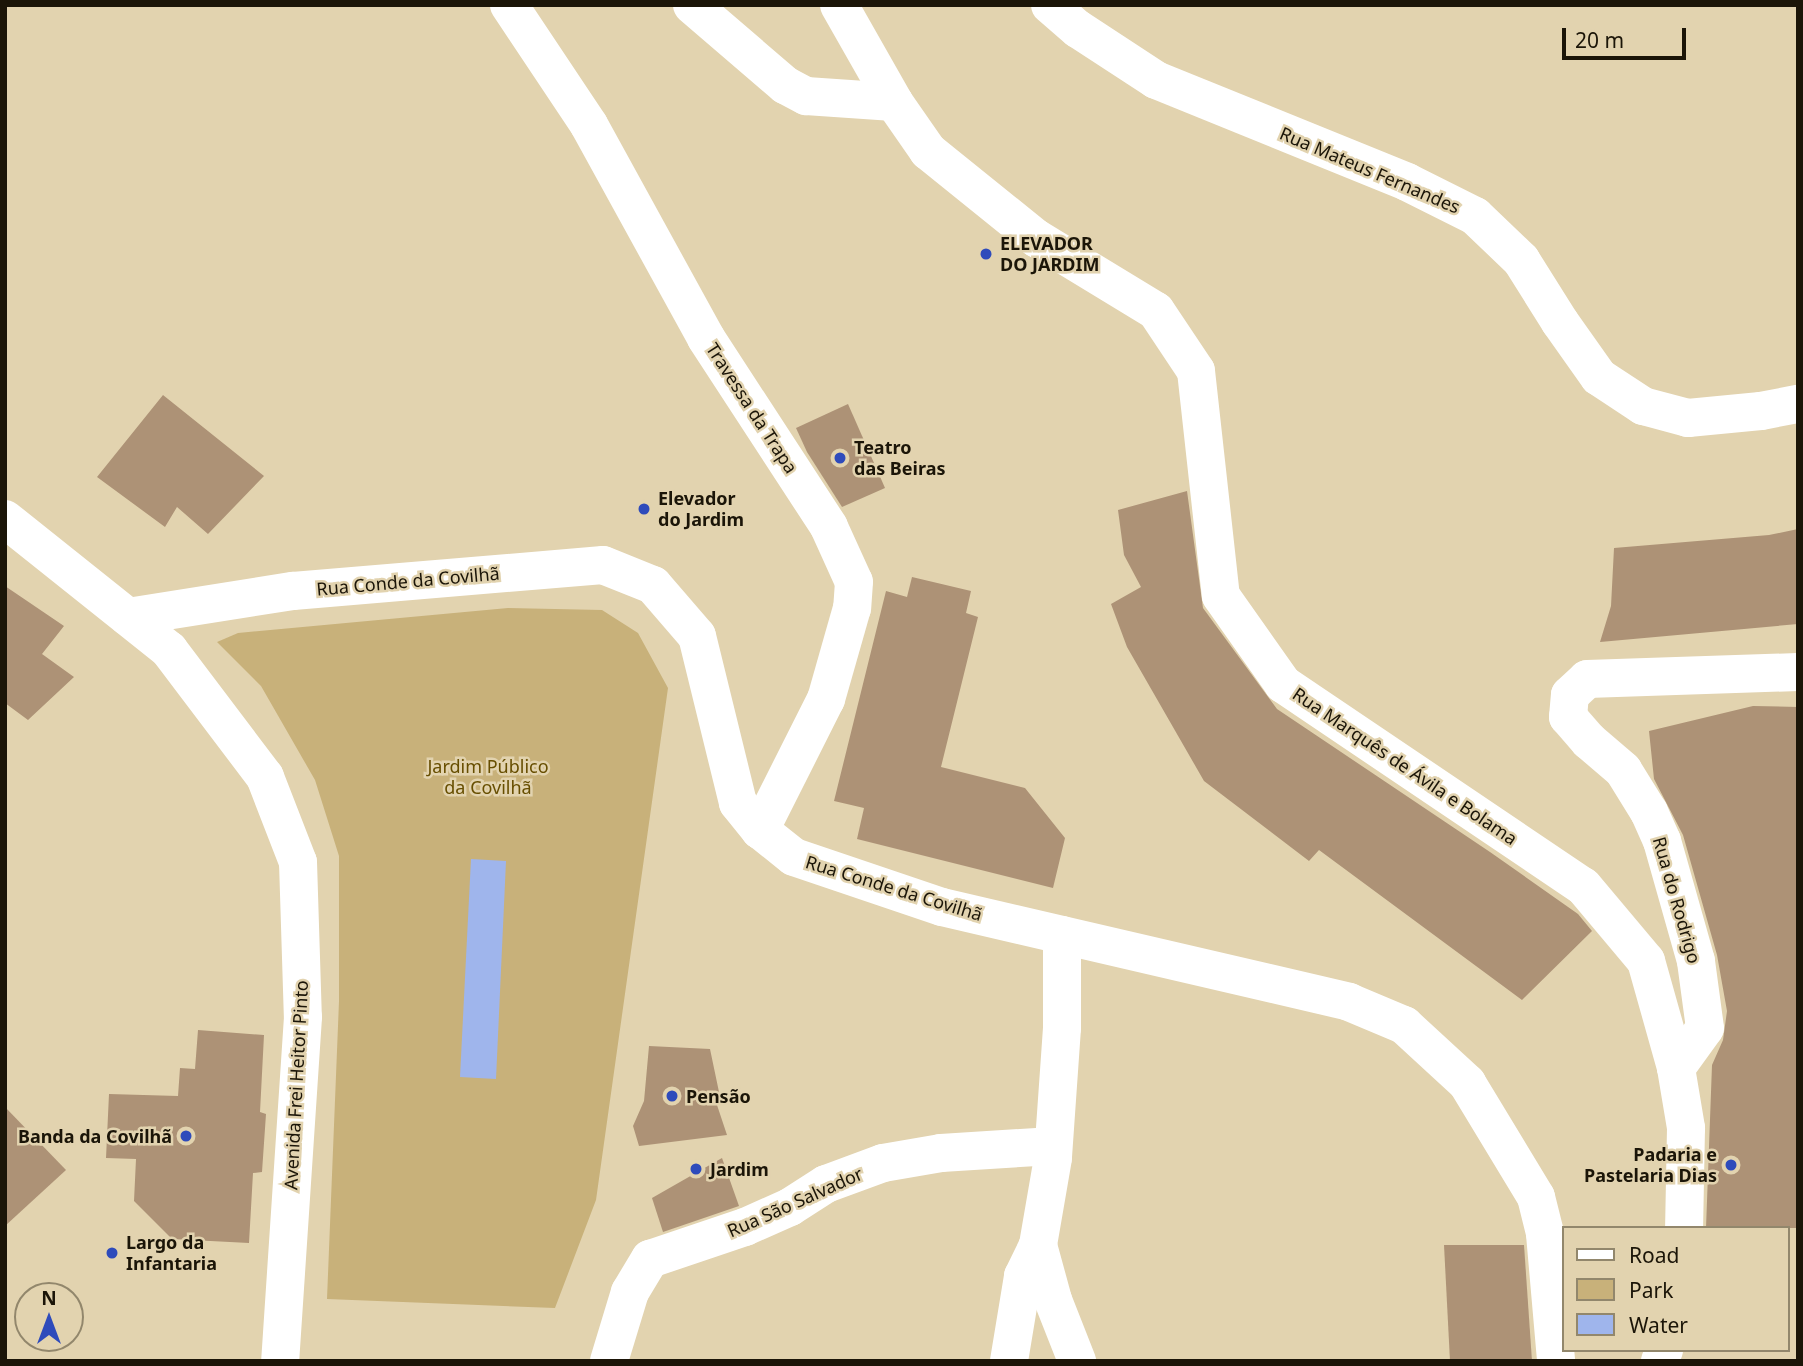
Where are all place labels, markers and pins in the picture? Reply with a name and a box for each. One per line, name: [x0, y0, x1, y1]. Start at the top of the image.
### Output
place label: ELEVADOR DO JARDIM: [1000, 233, 1099, 276]
marker: ELEVADOR DO JARDIM: [978, 246, 994, 262]
place label: Teatro das Beiras: [854, 437, 945, 480]
marker: Teatro das Beiras: [832, 450, 848, 466]
place label: Elevador do Jardim: [658, 488, 744, 530]
marker: Elevador do Jardim: [636, 501, 652, 517]
place label: Pensão: [686, 1085, 751, 1107]
marker: Pensão: [664, 1088, 680, 1104]
place label: Banda da Covilhã: [18, 1125, 172, 1147]
marker: Banda da Covilhã: [178, 1128, 194, 1144]
place label: Padaria e Pastelaria Dias: [1584, 1144, 1717, 1186]
marker: Padaria e Pastelaria Dias: [1723, 1157, 1739, 1173]
place label: Jardim: [710, 1158, 769, 1180]
marker: Jardim: [688, 1161, 704, 1177]
place label: Largo da Infantaria: [126, 1232, 217, 1274]
marker: Largo da Infantaria: [104, 1245, 120, 1261]

